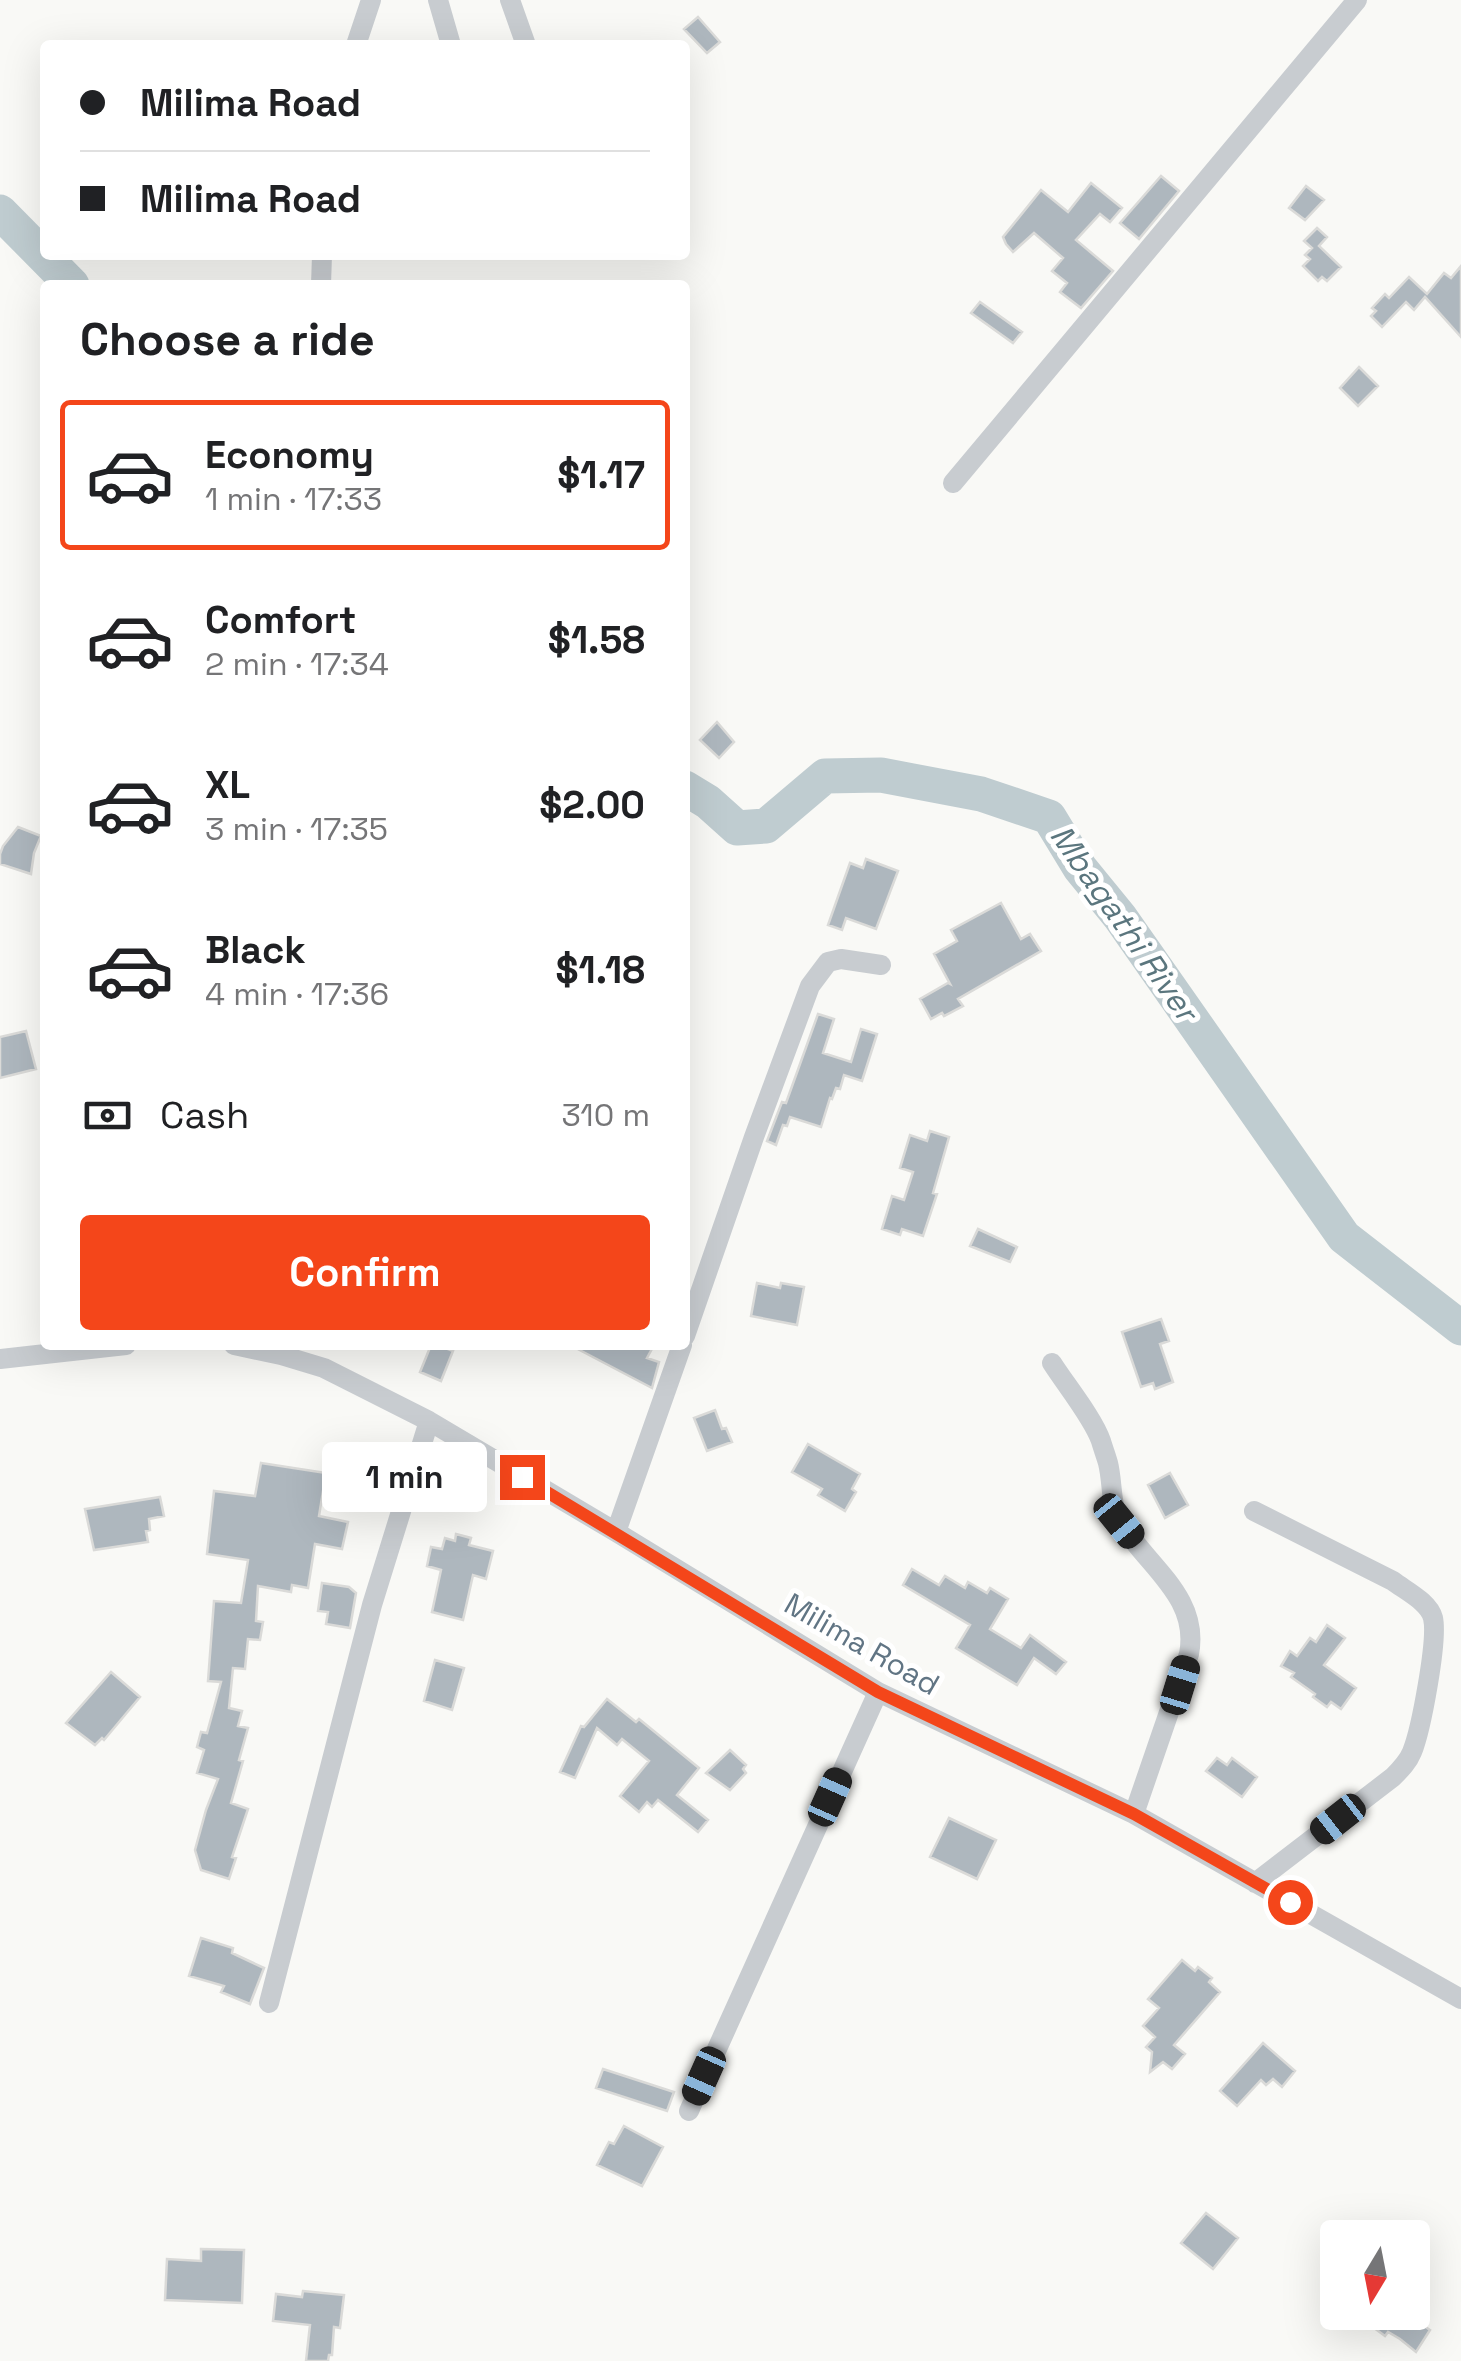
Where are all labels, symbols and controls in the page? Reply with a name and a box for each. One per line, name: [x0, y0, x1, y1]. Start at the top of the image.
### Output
text: Milima Road: [140, 79, 361, 127]
text: Milima Road: [140, 175, 361, 223]
text: Choose a ride: [80, 311, 375, 368]
icon: car: [85, 430, 175, 520]
text: Economy: [205, 431, 374, 479]
text: $1.17: [557, 451, 645, 499]
text: 1 min · 17:33: [205, 479, 382, 519]
icon: car: [85, 595, 175, 685]
text: Comfort: [205, 596, 356, 644]
text: $1.58: [548, 616, 645, 664]
text: 2 min · 17:34: [205, 644, 389, 684]
icon: car: [85, 760, 175, 850]
text: XL: [205, 761, 250, 809]
text: $2.00: [539, 781, 645, 829]
text: 3 min · 17:35: [205, 809, 388, 849]
water label: Mbagathi River: [1042, 817, 1208, 1031]
icon: car: [85, 925, 175, 1015]
text: Black: [205, 926, 306, 974]
text: $1.18: [555, 946, 645, 994]
text: 4 min · 17:36: [205, 974, 389, 1014]
icon: cash: [80, 1088, 135, 1143]
text: Cash: [160, 1091, 249, 1139]
text: 310 m: [562, 1095, 650, 1135]
button: Confirm: [80, 1215, 650, 1330]
callout: 1 min: [322, 1442, 487, 1512]
route end: [500, 1455, 545, 1500]
text: 1 min: [365, 1457, 444, 1497]
car: [1088, 1488, 1150, 1554]
street label: Milima Road: [778, 1584, 946, 1704]
car: [1157, 1652, 1203, 1718]
car: [804, 1763, 856, 1831]
car: [1305, 1789, 1371, 1849]
route start: [1268, 1880, 1313, 1925]
car: [678, 2042, 730, 2110]
north arrow: [1320, 2220, 1430, 2330]
map controls: [1320, 2220, 1430, 2330]

